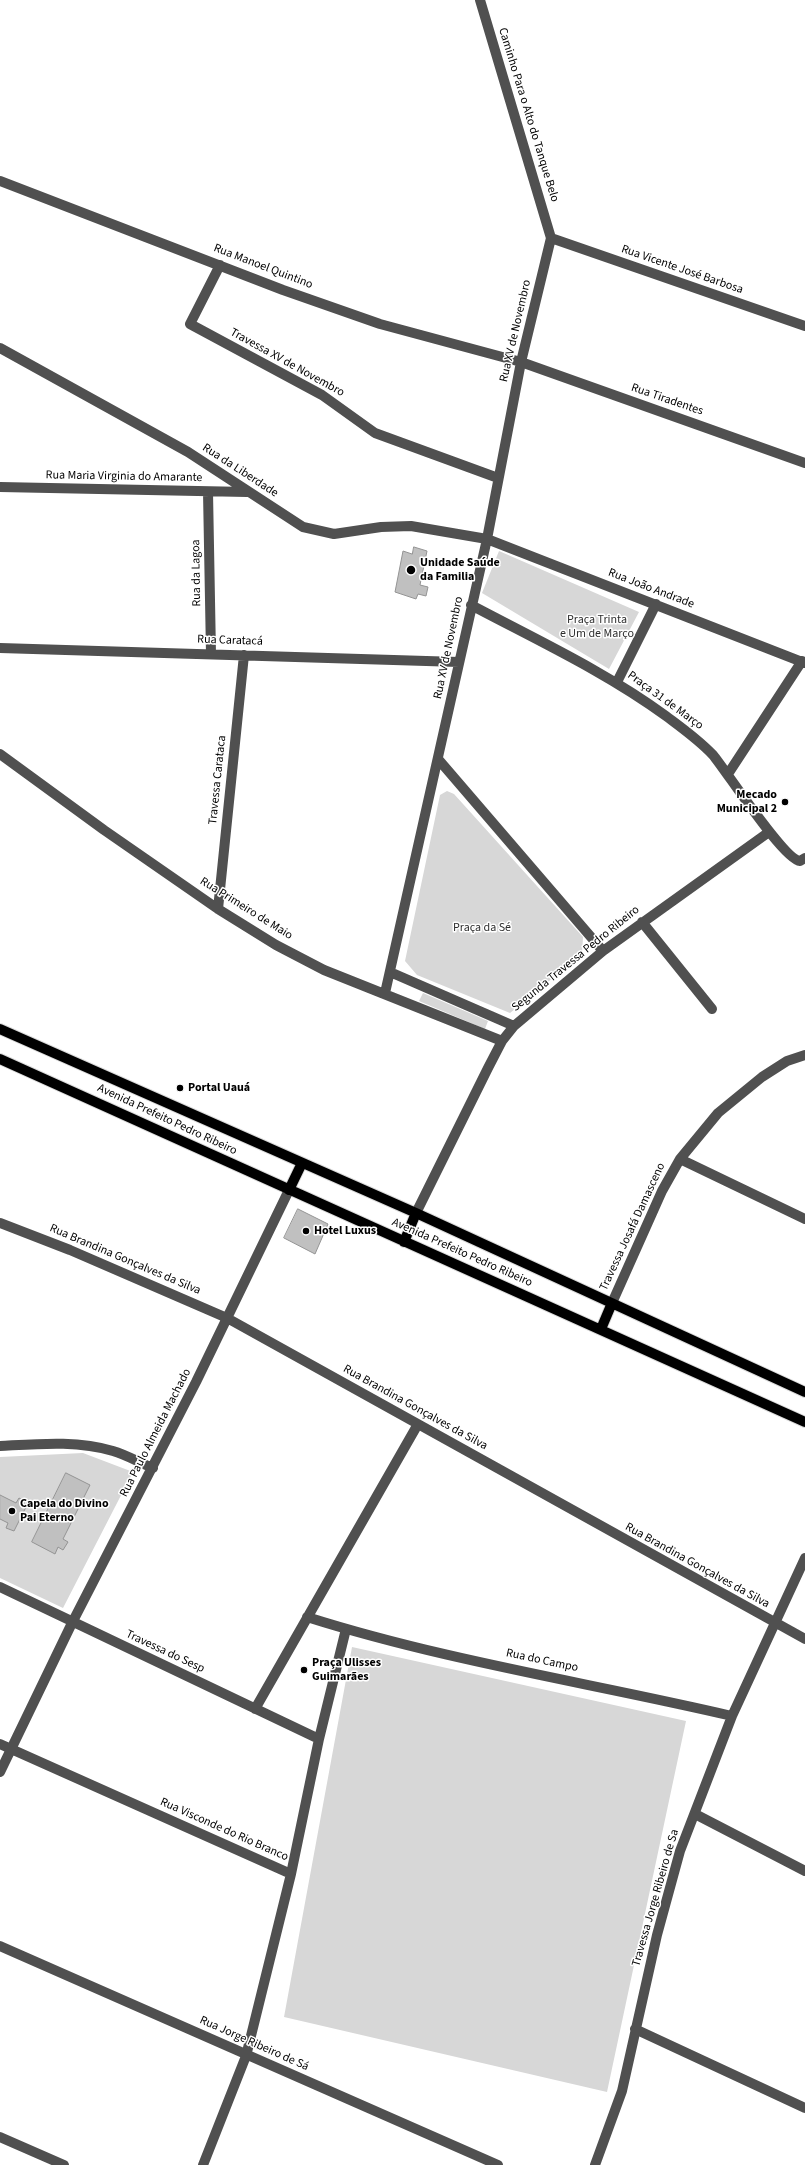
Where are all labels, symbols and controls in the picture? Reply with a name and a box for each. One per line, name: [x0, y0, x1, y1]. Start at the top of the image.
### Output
street label: Caminho Para o Alto do Tanque Belo: [495, 26, 561, 204]
street label: Rua Manoel Quintino: [211, 241, 315, 293]
street label: Rua Vicente José Barbosa: [619, 242, 745, 298]
street label: Rua XV de Novembro: [497, 279, 535, 383]
street label: Travessa XV de Novembro: [227, 326, 347, 400]
street label: Rua Tiradentes: [629, 381, 705, 419]
street label: Rua da Liberdade: [199, 441, 281, 501]
street label: Rua Maria Virginia do Amarante: [46, 468, 202, 486]
street label: Rua da Lagoa: [189, 539, 205, 607]
place label: Unidade Saúde da Familia: [420, 556, 500, 584]
marker: Unidade Saúde da Familia: [405, 564, 417, 576]
street label: Rua João Andrade: [606, 566, 696, 612]
street label: Rua XV de Novembro: [431, 595, 467, 701]
park label: Praça Trinta e Um de Março: [560, 613, 634, 641]
street label: Rua Caratacá: [197, 633, 263, 649]
street label: Praça 31 de Março: [624, 669, 706, 733]
street label: Travessa Carataca: [206, 735, 230, 825]
place label: Mecado Municipal 2: [717, 788, 777, 816]
marker: Mecado Municipal 2: [780, 797, 790, 807]
street label: Rua Primeiro de Maio: [197, 875, 295, 943]
street label: Segunda Travessa Pedro Ribeiro: [509, 903, 643, 1015]
park label: Praça da Sé: [453, 921, 511, 935]
street label: Avenida Prefeito Pedro Ribeiro: [95, 1081, 239, 1159]
place label: Portal Uauá: [188, 1081, 250, 1095]
marker: Portal Uauá: [175, 1083, 185, 1093]
street label: Travessa Josafá Damasceno: [597, 1161, 669, 1293]
street label: Avenida Prefeito Pedro Ribeiro: [389, 1215, 535, 1291]
street label: Rua Brandina Gonçalves da Silva: [47, 1222, 203, 1298]
place label: Hotel Luxus: [314, 1224, 376, 1238]
marker: Hotel Luxus: [301, 1226, 311, 1236]
street label: Rua Brandina Gonçalves da Silva: [340, 1362, 490, 1454]
street label: Rua Paulo Almeida Machado: [117, 1366, 195, 1500]
place label: Capela do Divino Pai Eterno: [20, 1497, 109, 1525]
marker: Capela do Divino Pai Eterno: [7, 1506, 17, 1516]
street label: Rua Brandina Gonçalves da Silva: [622, 1520, 772, 1612]
street label: Travessa do Sesp: [123, 1627, 207, 1677]
street label: Rua do Campo: [505, 1646, 579, 1676]
place label: Praça Ulisses Guimarães: [312, 1656, 381, 1684]
marker: Praça Ulisses Guimarães: [299, 1665, 309, 1675]
street label: Rua Visconde do Rio Branco: [158, 1795, 290, 1865]
street label: Travessa Jorge Ribeiro de Sa: [629, 1828, 683, 1968]
street label: Rua Jorge Ribeiro de Sá: [197, 2013, 311, 2075]

